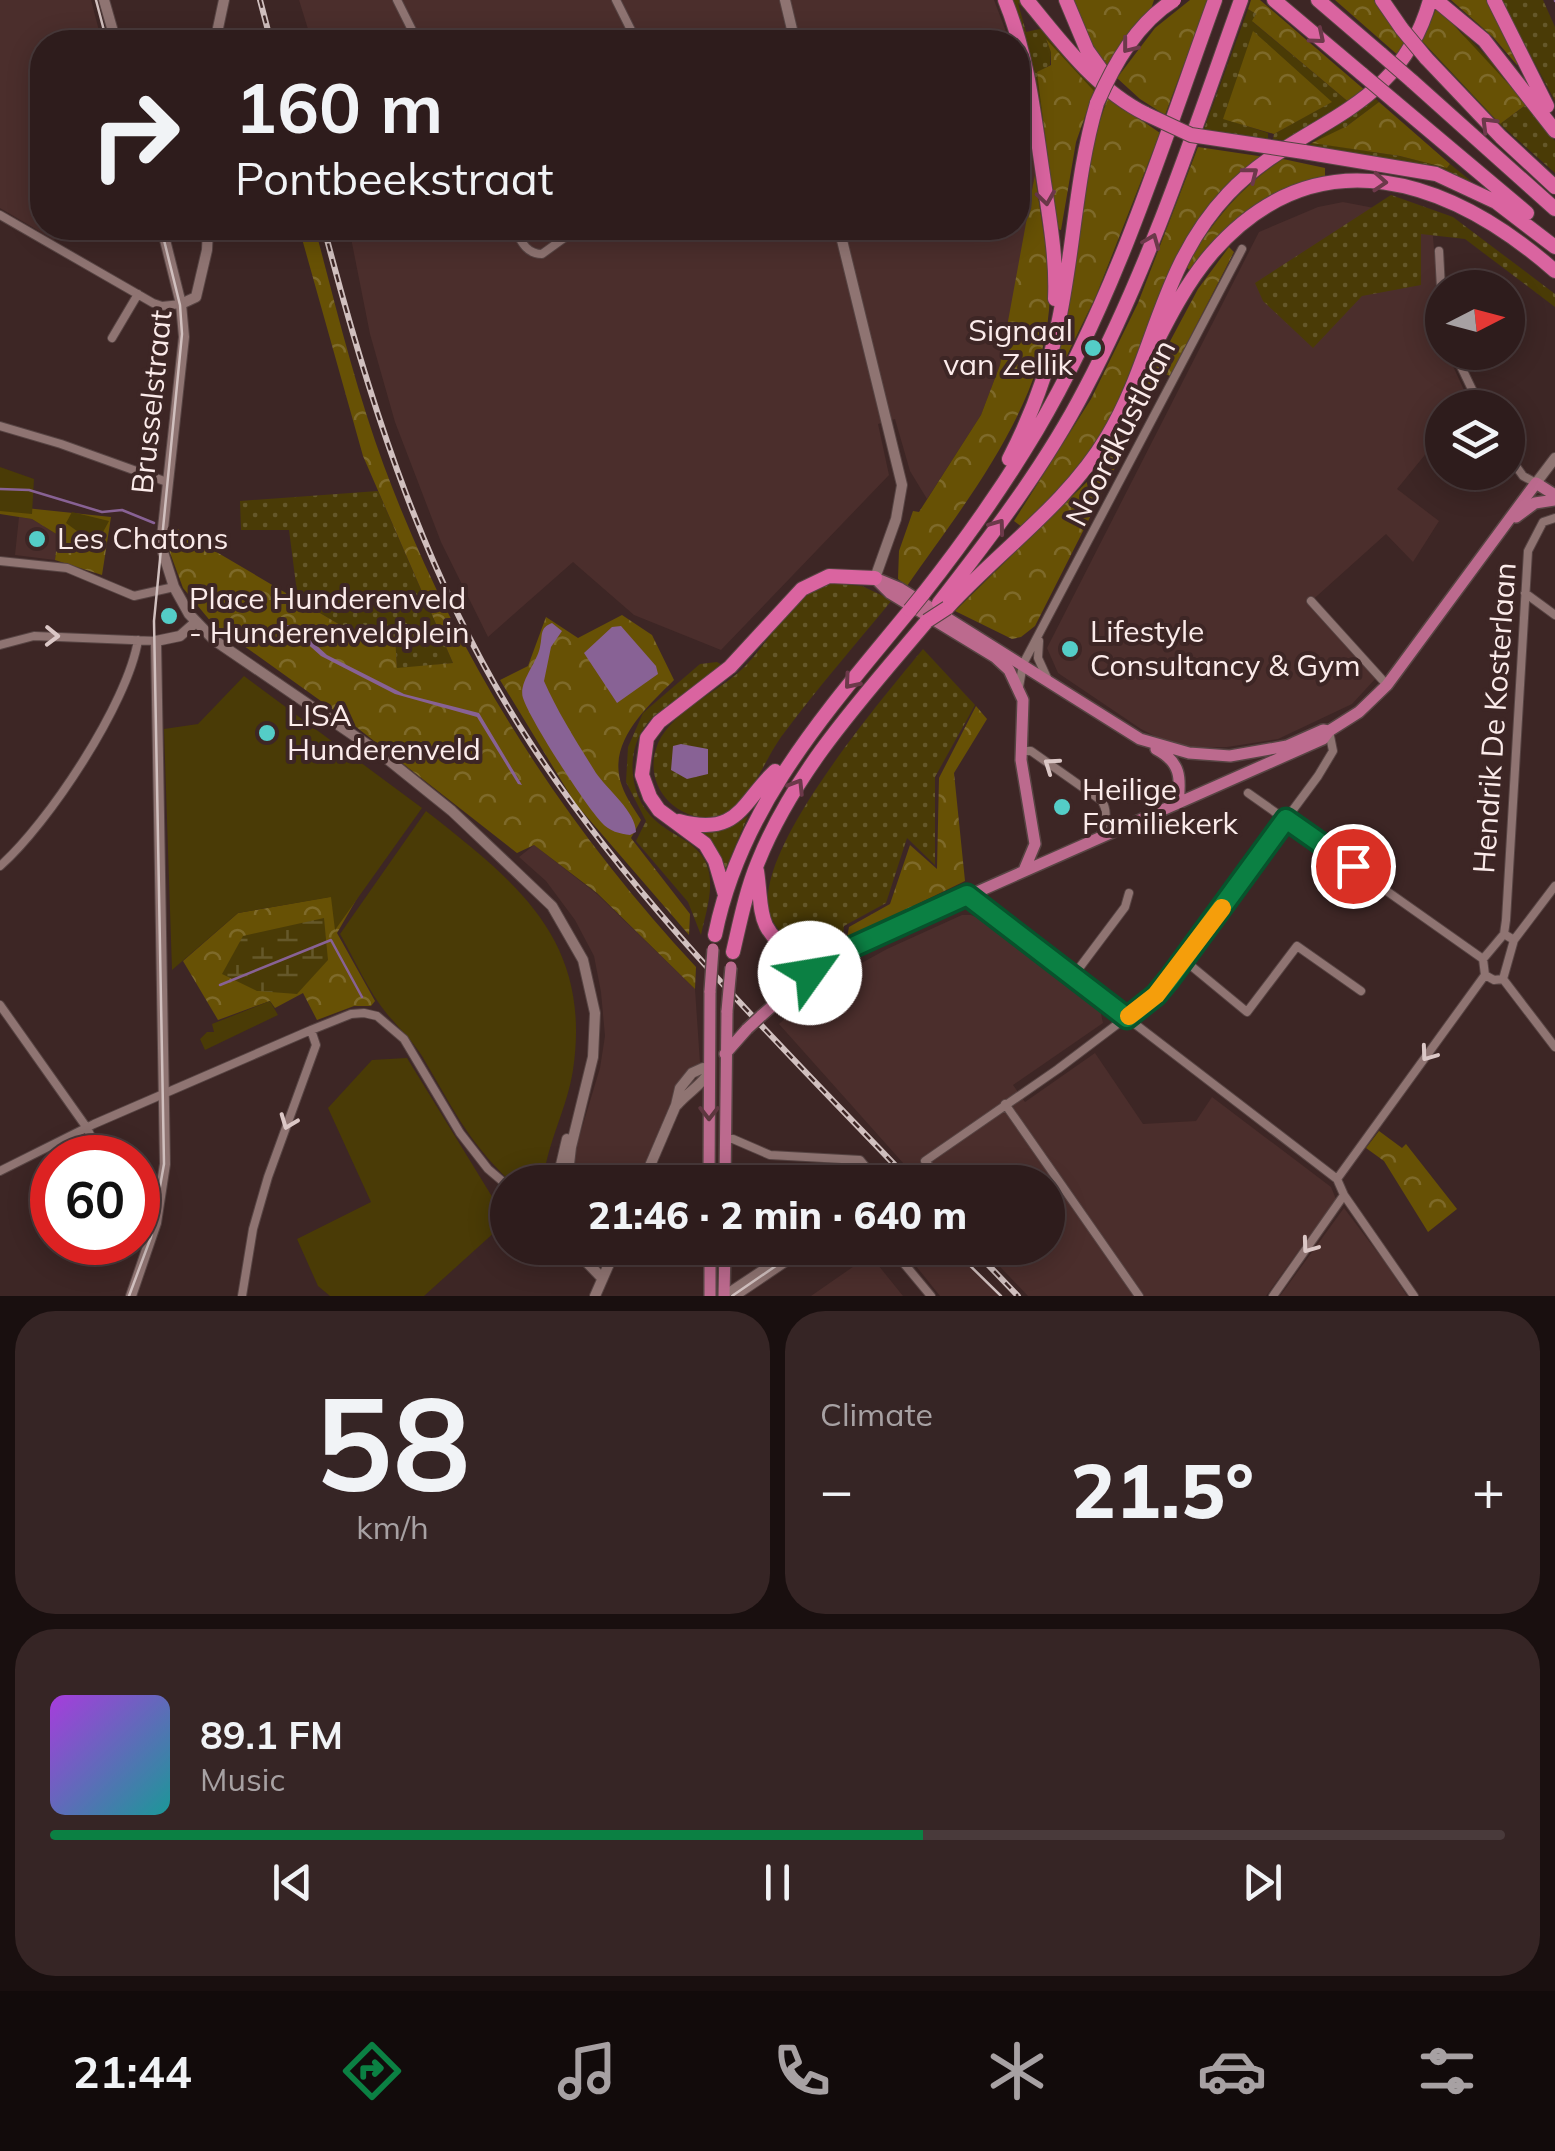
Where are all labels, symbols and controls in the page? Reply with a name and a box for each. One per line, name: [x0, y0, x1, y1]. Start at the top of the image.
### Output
one-way arrow: [1307, 26, 1325, 44]
one-way arrow: [1123, 35, 1140, 53]
text: 160 m: [235, 63, 443, 151]
icon: right: [70, 70, 200, 200]
one-way arrow: [1482, 118, 1500, 136]
text: Pontbeekstraat: [235, 150, 554, 206]
one-way arrow: [1240, 168, 1258, 186]
one-way arrow: [1373, 171, 1389, 192]
one-way arrow: [1035, 189, 1056, 206]
one-way arrow: [1140, 233, 1160, 250]
north arrow: [1425, 270, 1525, 370]
map controls: [1425, 270, 1525, 490]
street label: Brusselstraat: [122, 308, 180, 496]
place label: Signaal van Zellik: [943, 311, 1074, 383]
street label: Noordkustlaan: [1057, 333, 1183, 532]
marker: Signaal van Zellik: [1082, 337, 1104, 359]
button: layers: [1425, 390, 1525, 490]
place label: Les Chatons: [57, 519, 228, 557]
one-way arrow: [987, 519, 1004, 537]
marker: Les Chatons: [26, 528, 48, 550]
street label: Hendrik De Kosterlaan: [1464, 561, 1524, 875]
place label: Place Hunderenveld - Hunderenveldplein: [189, 579, 470, 651]
marker: Place Hunderenveld - Hunderenveldplein: [158, 605, 180, 627]
place label: Lifestyle Consultancy & Gym: [1090, 612, 1360, 684]
one-way arrow: [44, 625, 60, 647]
marker: Lifestyle Consultancy & Gym: [1059, 638, 1081, 660]
one-way arrow: [845, 670, 863, 688]
place label: LISA Hunderenveld: [287, 696, 481, 768]
marker: LISA Hunderenveld: [256, 722, 278, 744]
one-way arrow: [1043, 759, 1062, 777]
place label: Heilige Familiekerk: [1082, 770, 1239, 842]
one-way arrow: [785, 779, 804, 797]
marker: Heilige Familiekerk: [1051, 796, 1073, 818]
pin: [1311, 824, 1396, 909]
icon: arrive: [1326, 839, 1381, 894]
position arrow: [758, 921, 862, 1025]
one-way arrow: [1422, 1043, 1440, 1061]
one-way arrow: [698, 1106, 720, 1122]
one-way arrow: [279, 1112, 299, 1130]
speed limit sign: 60: [30, 1135, 160, 1265]
text: 21:46 · 2 min · 640 m: [588, 1191, 967, 1239]
one-way arrow: [1303, 1235, 1321, 1253]
text: 58: [314, 1360, 471, 1524]
text: Climate: [820, 1394, 933, 1434]
text: 21.5°: [1071, 1443, 1254, 1537]
text: −: [820, 1455, 853, 1524]
text: +: [1472, 1455, 1505, 1524]
text: km/h: [356, 1507, 429, 1547]
text: 89.1 FM: [200, 1711, 343, 1759]
text: Music: [200, 1759, 285, 1799]
icon: previous: [265, 1855, 320, 1910]
icon: pause: [750, 1855, 805, 1910]
icon: next: [1235, 1855, 1290, 1910]
icon: directions: [337, 2036, 407, 2106]
icon: music: [552, 2036, 622, 2106]
icon: phone: [767, 2036, 837, 2106]
icon: climate: [982, 2036, 1052, 2106]
icon: car: [1197, 2036, 1267, 2106]
icon: filters: [1412, 2036, 1482, 2106]
text: 21:44: [73, 2043, 192, 2099]

